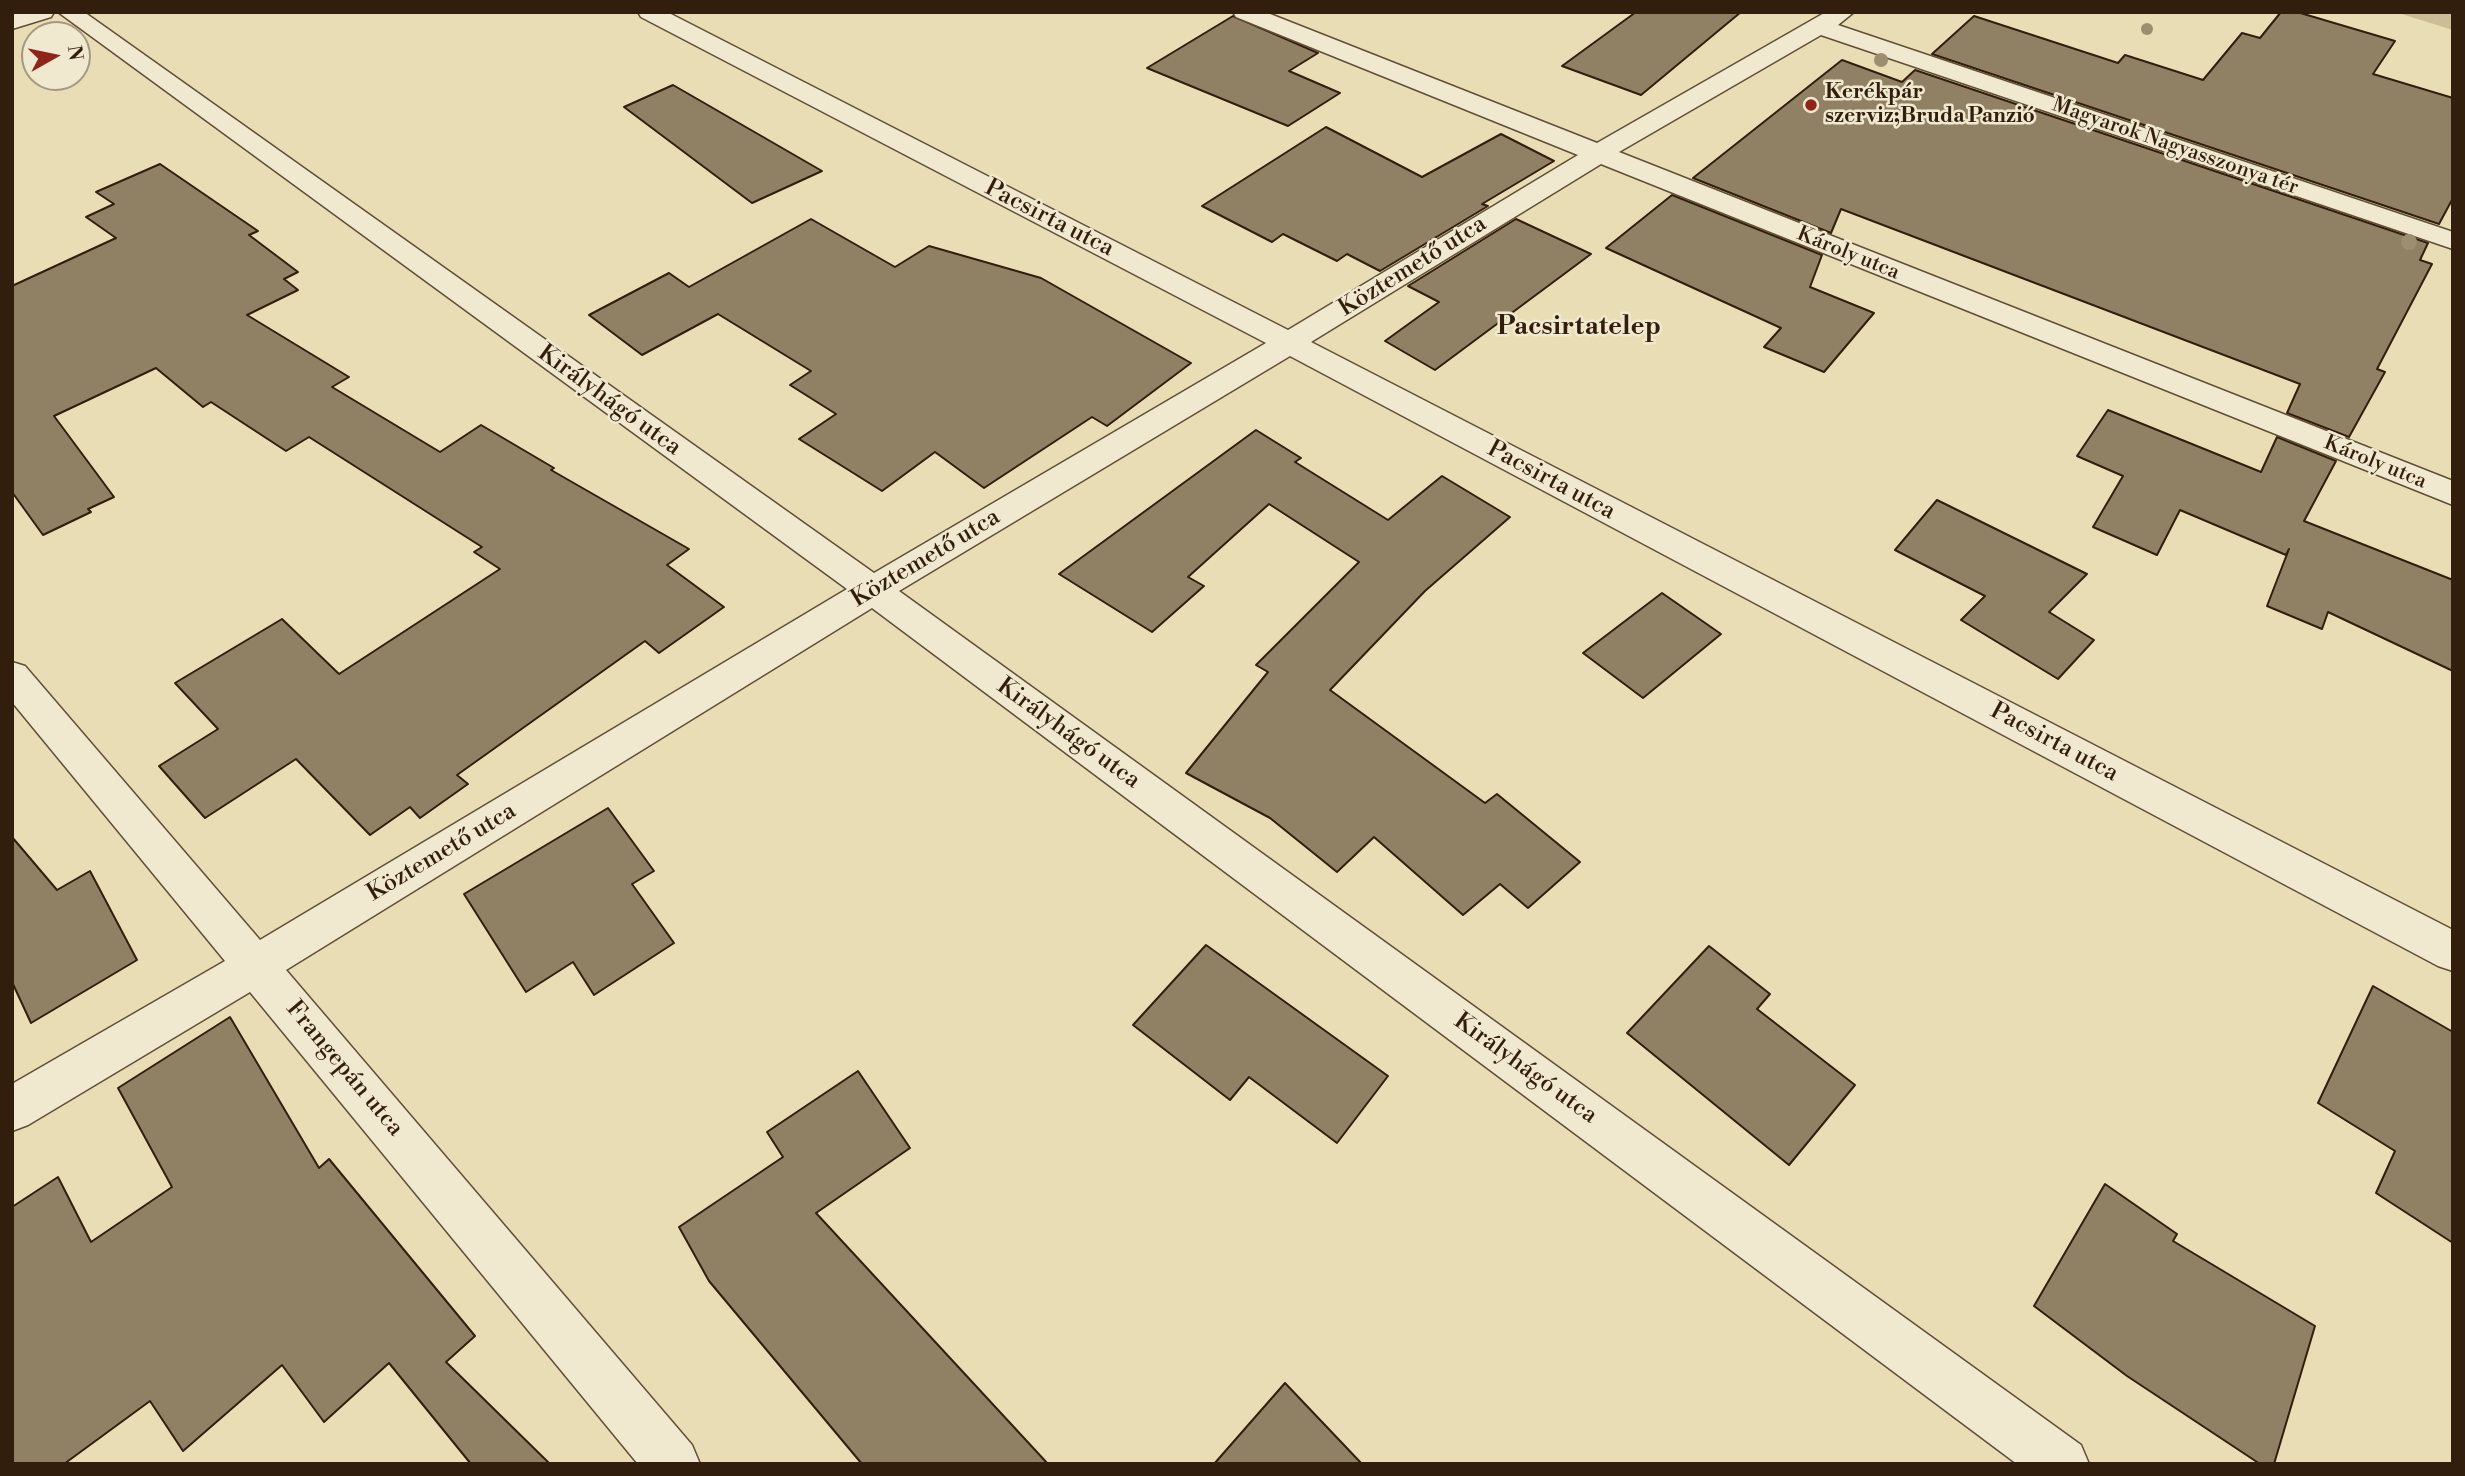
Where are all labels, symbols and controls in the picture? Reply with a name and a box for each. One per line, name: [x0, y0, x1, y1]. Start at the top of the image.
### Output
north arrow: [21, 21, 91, 91]
text: N: [62, 44, 88, 62]
place label: Kerékpár szerviz;Bruda Panzió: [1825, 80, 2035, 130]
street label: Magyarok Nagyasszonya tér: [2048, 93, 2302, 201]
marker: Kerékpár szerviz;Bruda Panzió: [1803, 97, 1819, 113]
street label: Pacsirta utca: [980, 174, 1118, 264]
street label: Köztemető utca: [1334, 210, 1492, 324]
street label: Károly utca: [1793, 222, 1903, 286]
district label: Pacsirtatelep: [1497, 312, 1661, 344]
street label: Királyhágó utca: [532, 339, 686, 463]
street label: Károly utca: [2320, 431, 2430, 495]
street label: Pacsirta utca: [1482, 435, 1620, 527]
street label: Köztemető utca: [846, 503, 1006, 615]
street label: Királyhágó utca: [991, 672, 1145, 796]
street label: Pacsirta utca: [1985, 697, 2123, 789]
street label: Köztemető utca: [362, 797, 522, 909]
street label: Frangepán utca: [279, 995, 409, 1143]
street label: Királyhágó utca: [1448, 1007, 1602, 1131]

